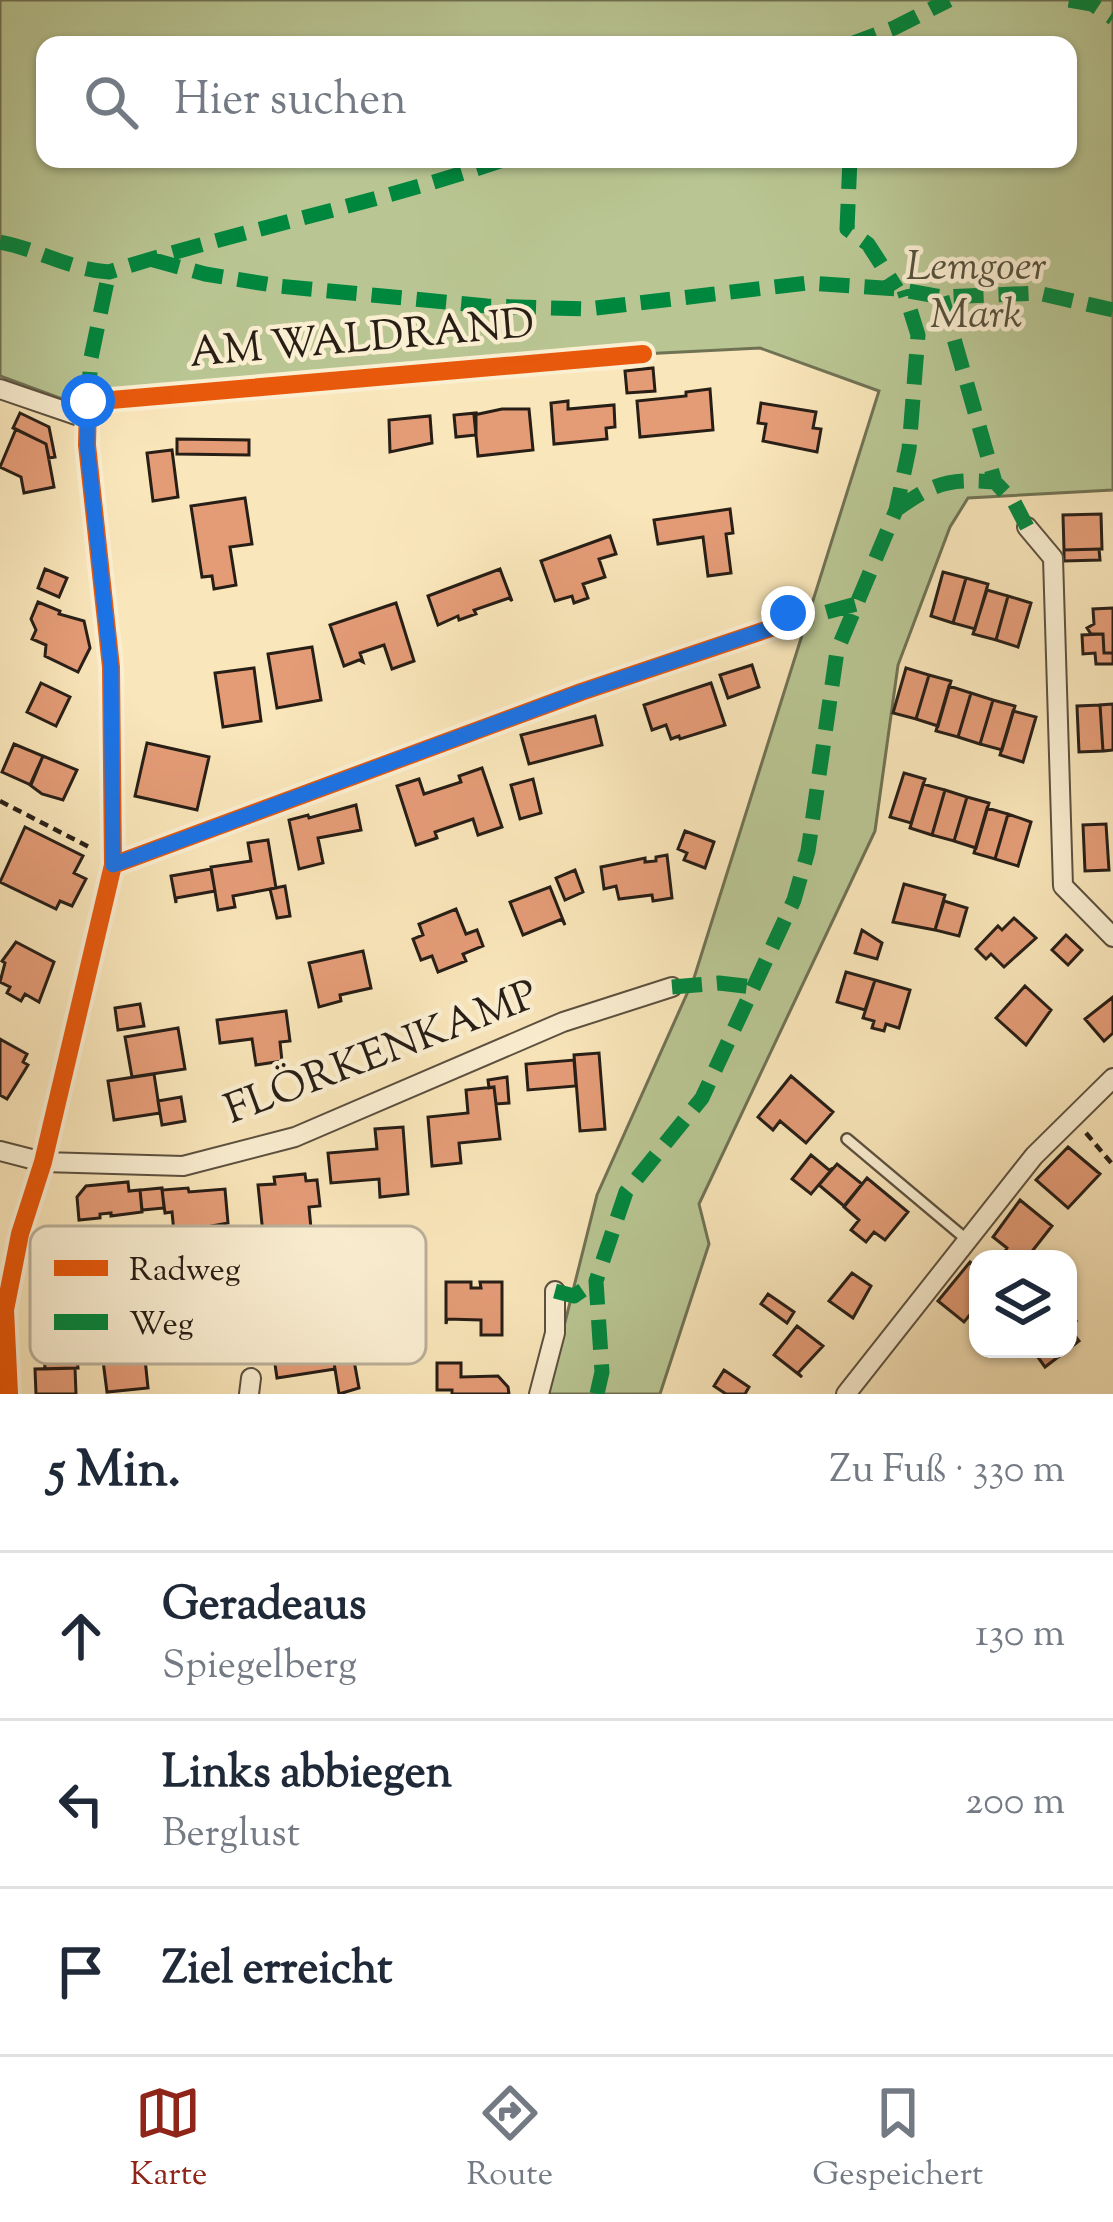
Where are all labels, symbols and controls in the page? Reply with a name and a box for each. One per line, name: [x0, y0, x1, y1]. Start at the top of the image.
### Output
search box: [36, 36, 1077, 168]
icon: search: [78, 69, 144, 135]
text: Hier suchen: [174, 70, 407, 135]
park label: Lemgoer Mark: [906, 239, 1047, 347]
street label: AM WALDRAND: [187, 296, 537, 386]
route start: [61, 374, 115, 428]
route end: [761, 586, 815, 640]
street label: FLÖRKENKAMP: [217, 968, 547, 1142]
legend: [30, 1226, 426, 1364]
text: Radweg: [129, 1248, 241, 1296]
map controls: [969, 1250, 1077, 1358]
button: layers: [969, 1250, 1077, 1358]
text: Weg: [129, 1302, 194, 1350]
text: 5 Min.: [48, 1436, 181, 1509]
text: Zu Fuß · 330 m: [829, 1444, 1065, 1500]
text: Geradeaus: [162, 1575, 366, 1640]
icon: ahead: [48, 1603, 114, 1669]
text: 130 m: [975, 1608, 1065, 1664]
text: Spiegelberg: [162, 1640, 357, 1696]
text: Links abbiegen: [162, 1743, 452, 1808]
icon: left: [48, 1771, 114, 1837]
text: 200 m: [965, 1776, 1065, 1832]
text: Berglust: [162, 1808, 300, 1864]
icon: arrive: [48, 1939, 114, 2005]
text: Ziel erreicht: [162, 1939, 393, 2004]
tab: Karte: [130, 2080, 207, 2200]
tab: Route: [467, 2080, 553, 2200]
tab: Gespeichert: [812, 2080, 983, 2200]

